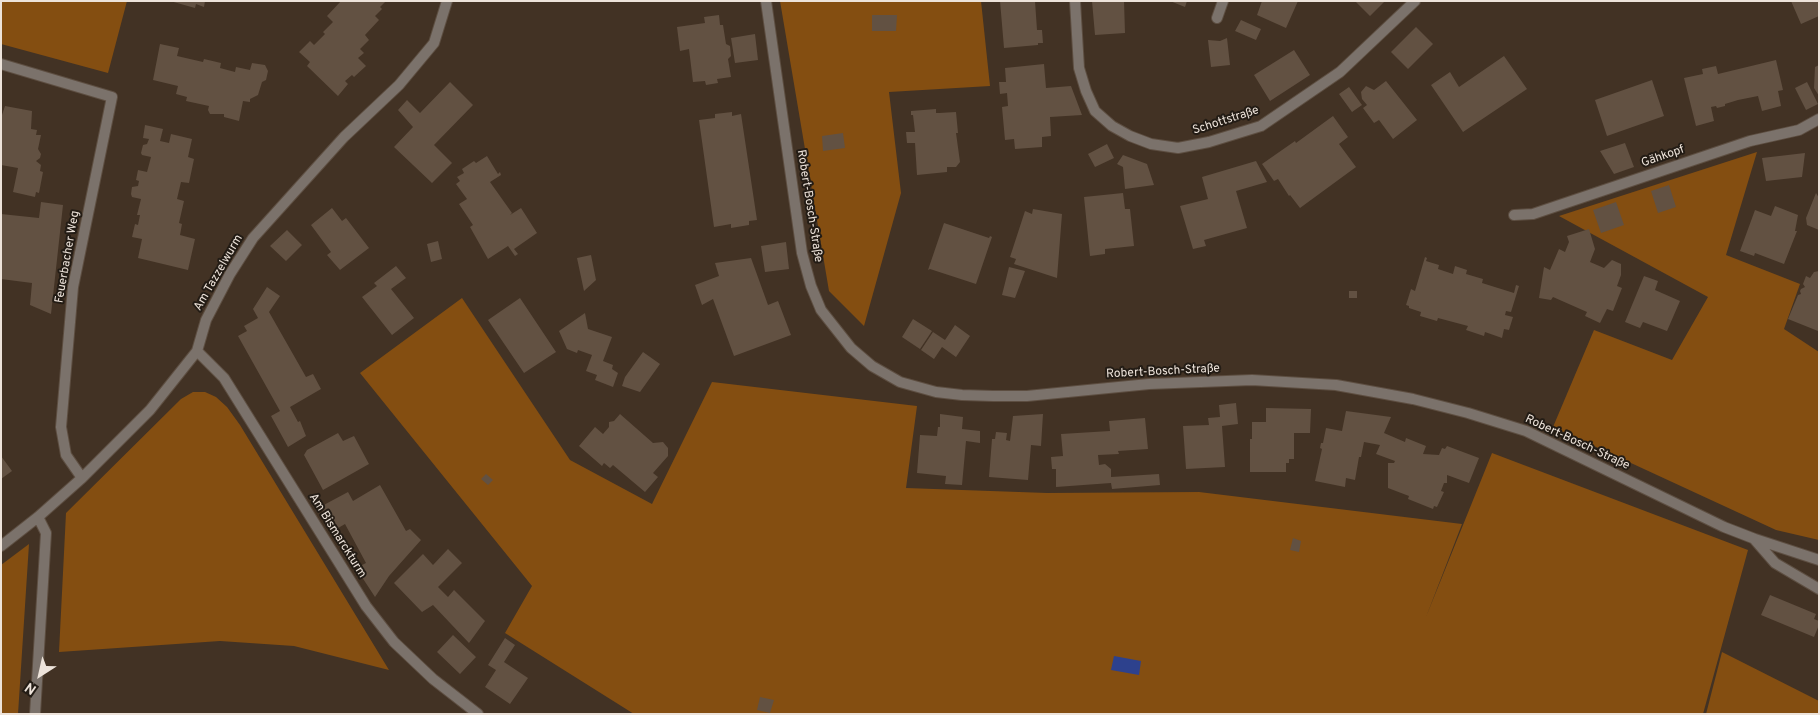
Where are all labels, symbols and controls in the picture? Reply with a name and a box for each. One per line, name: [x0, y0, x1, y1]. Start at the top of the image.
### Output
street label: Schottstraße: [1191, 104, 1261, 138]
street label: Gähkopf: [1640, 143, 1686, 171]
street label: Robert-Bosch-Straße: [793, 149, 825, 263]
street label: Feuerbacher Weg: [53, 210, 83, 304]
street label: Am Tazzelwurm: [191, 232, 247, 314]
street label: Robert-Bosch-Straße: [1106, 362, 1220, 382]
street label: Robert-Bosch-Straße: [1522, 412, 1632, 474]
street label: Am Bismarckturm: [305, 491, 369, 581]
north arrow: [15, 650, 65, 700]
text: N: [22, 678, 40, 698]

